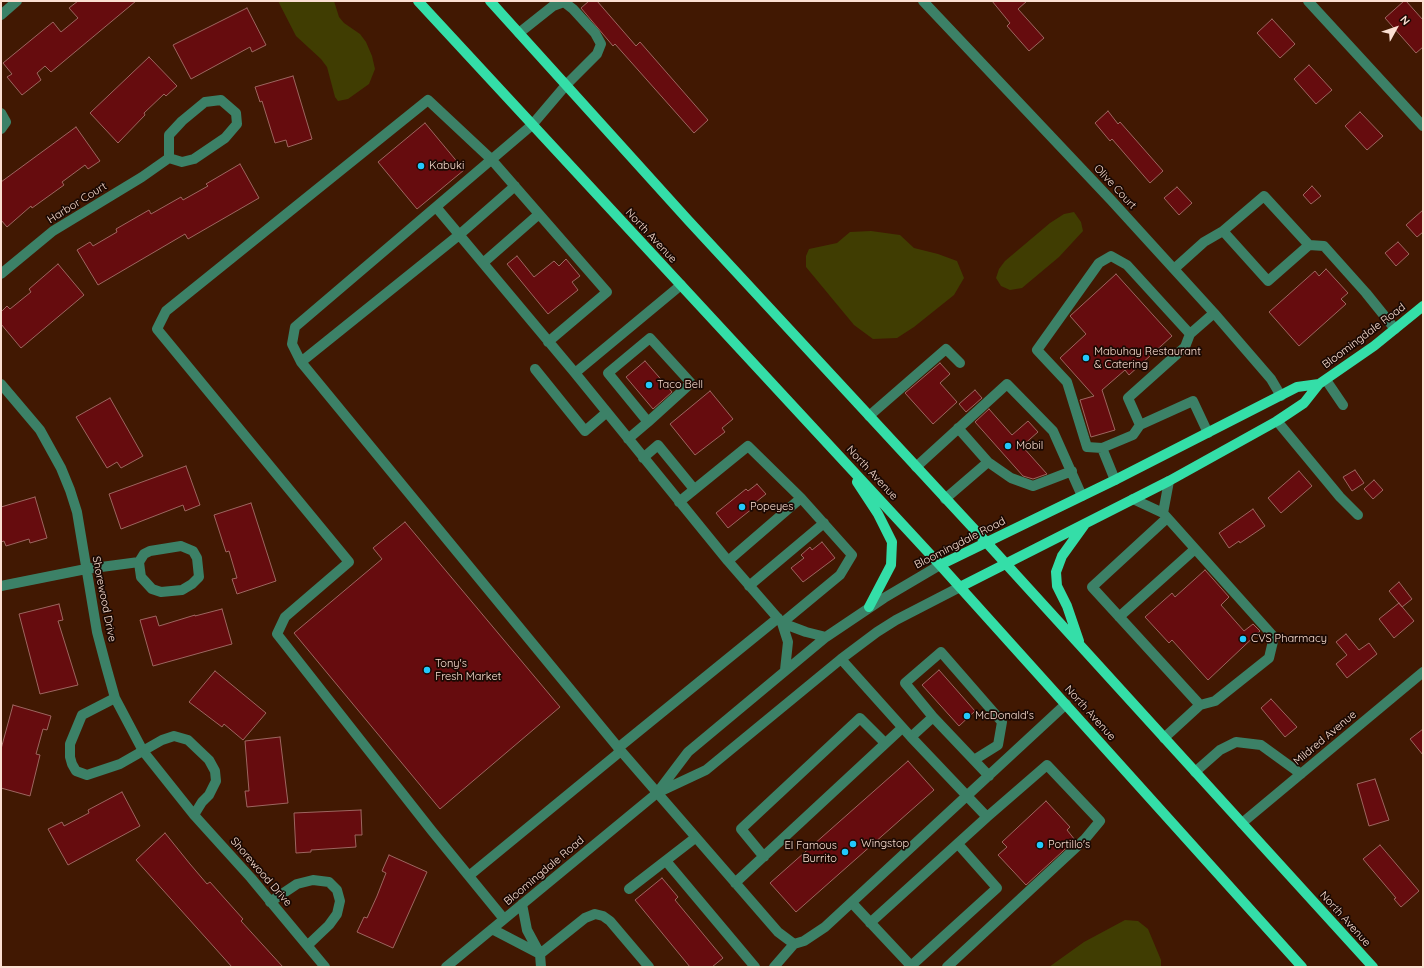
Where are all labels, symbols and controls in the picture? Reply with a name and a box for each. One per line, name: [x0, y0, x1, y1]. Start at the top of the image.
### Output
north arrow: [1376, 8, 1416, 48]
text: N: [1397, 13, 1413, 28]
place label: Kabuki: [429, 159, 464, 173]
marker: Kabuki: [416, 161, 426, 171]
street label: Olive Court: [1091, 162, 1139, 212]
street label: Harbor Court: [45, 180, 109, 226]
street label: North Avenue: [622, 206, 680, 266]
street label: Bloomingdale Road: [1320, 300, 1408, 372]
place label: Mabuhay Restaurant & Catering: [1094, 345, 1201, 371]
marker: Mabuhay Restaurant & Catering: [1081, 353, 1091, 363]
place label: Taco Bell: [657, 378, 703, 392]
marker: Taco Bell: [644, 380, 654, 390]
place label: Mobil: [1016, 439, 1043, 453]
marker: Mobil: [1003, 441, 1013, 451]
street label: North Avenue: [843, 443, 901, 503]
place label: Popeyes: [750, 500, 793, 514]
marker: Popeyes: [737, 502, 747, 512]
street label: Bloomingdale Road: [912, 514, 1008, 572]
street label: Shorewood Drive: [89, 555, 119, 643]
place label: CVS Pharmacy: [1251, 632, 1327, 646]
marker: CVS Pharmacy: [1238, 634, 1248, 644]
place label: Tony's Fresh Market: [435, 657, 501, 683]
marker: Tony's Fresh Market: [422, 665, 432, 675]
street label: North Avenue: [1062, 683, 1118, 743]
street label: Mildred Avenue: [1291, 708, 1359, 768]
place label: McDonald's: [975, 709, 1034, 723]
marker: McDonald's: [962, 711, 972, 721]
street label: Bloomingdale Road: [501, 834, 587, 908]
street label: Shorewood Drive: [227, 835, 295, 909]
place label: Wingstop: [861, 837, 909, 851]
place label: Portillo's: [1048, 838, 1090, 852]
place label: El Famous Burrito: [784, 839, 837, 865]
marker: Wingstop: [848, 839, 858, 849]
marker: Portillo's: [1035, 840, 1045, 850]
marker: El Famous Burrito: [840, 847, 850, 857]
street label: North Avenue: [1317, 889, 1373, 949]

